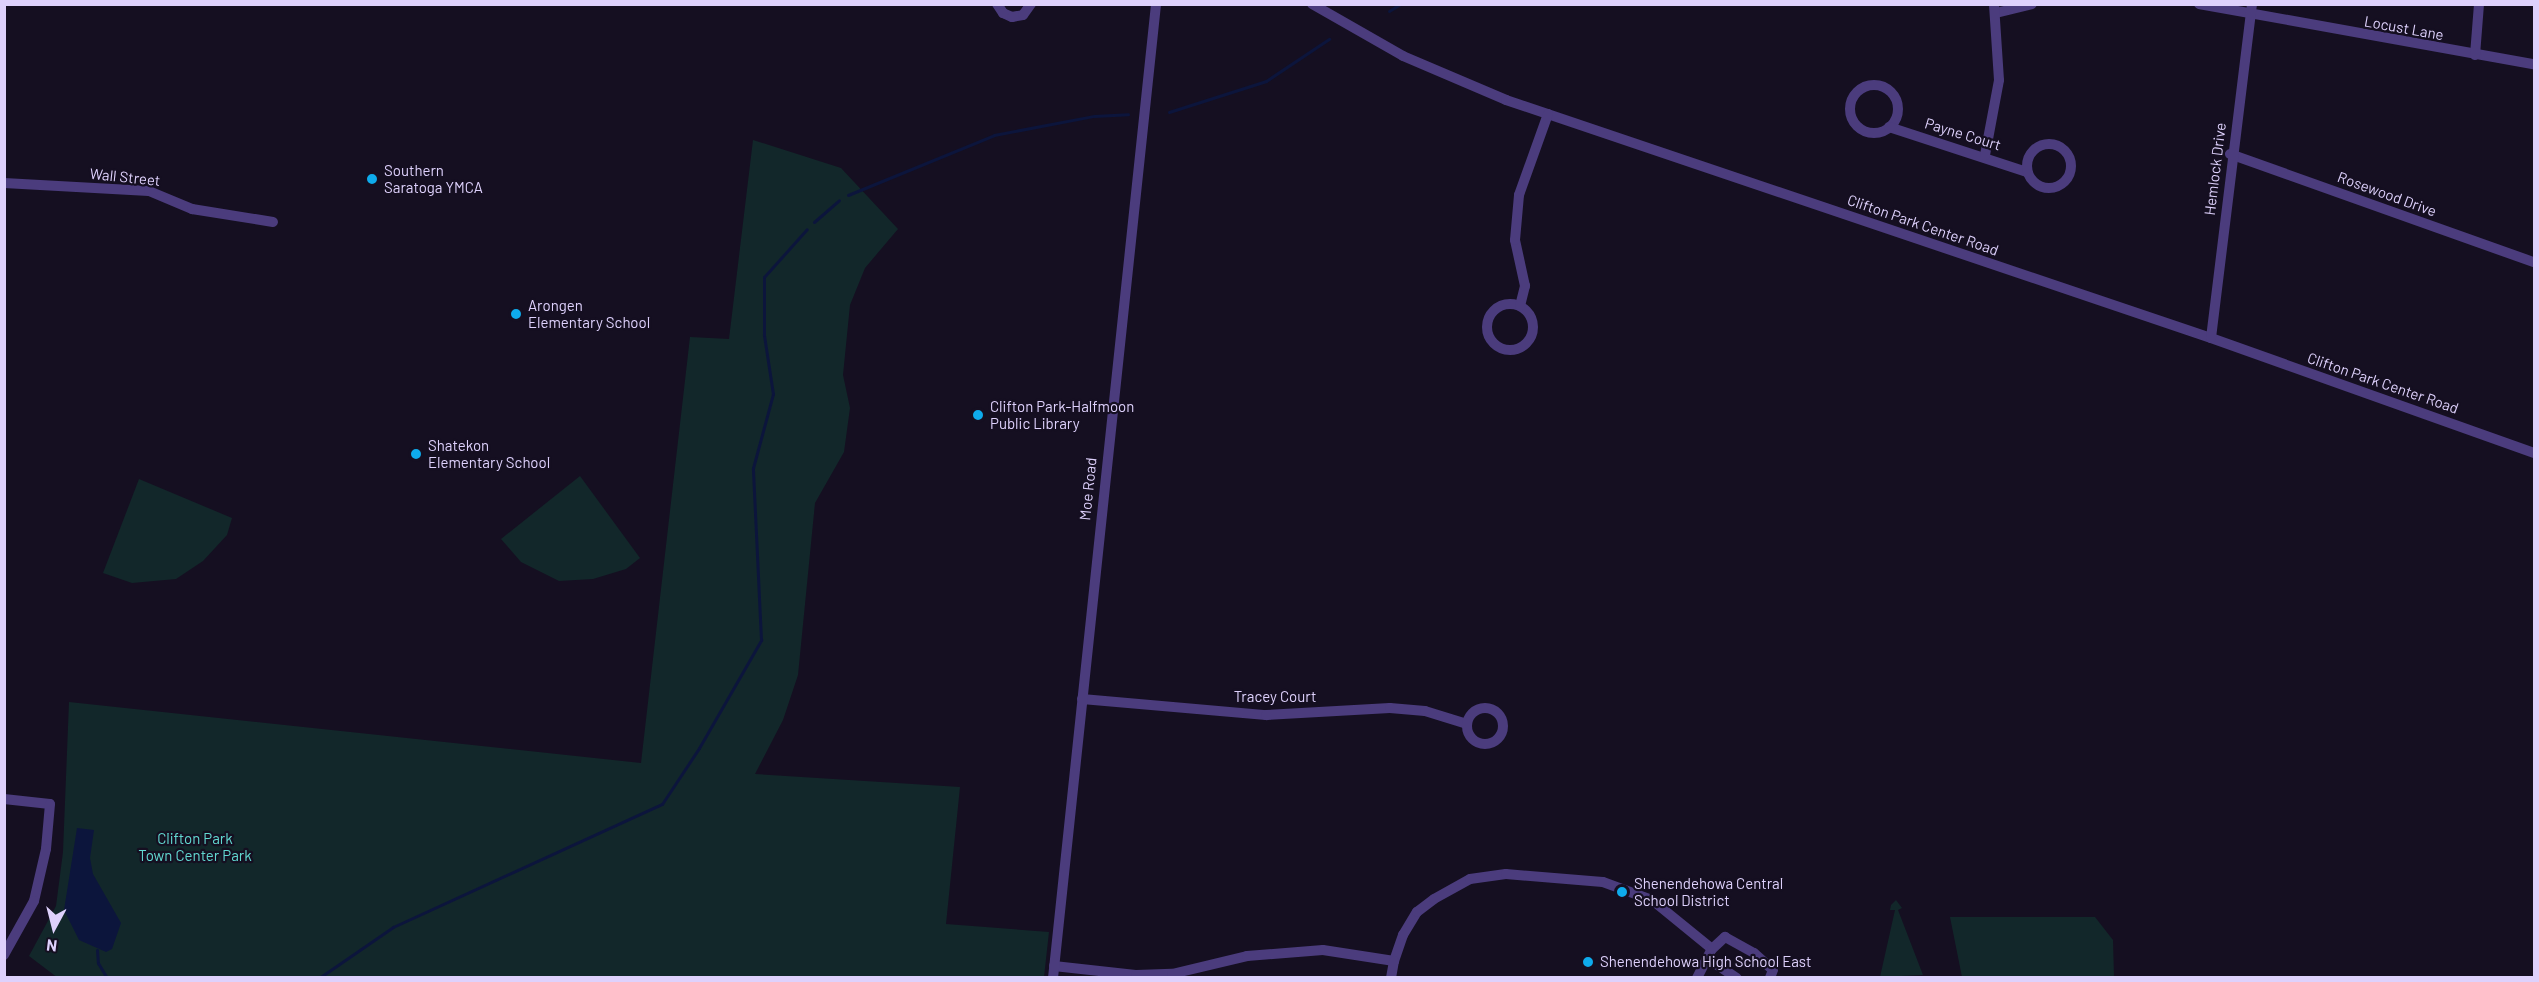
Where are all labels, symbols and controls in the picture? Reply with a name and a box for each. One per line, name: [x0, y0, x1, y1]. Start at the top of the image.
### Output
street label: Locust Lane: [2363, 12, 2445, 44]
street label: Payne Court: [1923, 114, 2003, 154]
street label: Hemlock Drive: [2200, 121, 2230, 217]
place label: Southern Saratoga YMCA: [384, 161, 483, 196]
street label: Wall Street: [89, 164, 161, 190]
street label: Rosewood Drive: [2335, 168, 2439, 220]
marker: Southern Saratoga YMCA: [365, 172, 379, 186]
street label: Clifton Park Center Road: [1845, 191, 2001, 259]
place label: Arongen Elementary School: [528, 296, 650, 331]
marker: Arongen Elementary School: [509, 307, 523, 321]
street label: Clifton Park Center Road: [2305, 349, 2461, 417]
place label: Clifton Park-Halfmoon Public Library: [990, 397, 1134, 432]
marker: Clifton Park-Halfmoon Public Library: [971, 408, 985, 422]
place label: Shatekon Elementary School: [428, 436, 550, 471]
marker: Shatekon Elementary School: [409, 447, 423, 461]
street label: Moe Road: [1076, 457, 1100, 521]
street label: Tracey Court: [1234, 688, 1316, 706]
park label: Clifton Park Town Center Park: [138, 829, 252, 864]
place label: Shenendehowa Central School District: [1634, 874, 1783, 909]
marker: Shenendehowa Central School District: [1615, 885, 1629, 899]
north arrow: [24, 898, 84, 958]
text: N: [45, 936, 58, 956]
place label: Shenendehowa High School East: [1600, 953, 1812, 971]
marker: Shenendehowa High School East: [1581, 955, 1595, 969]

